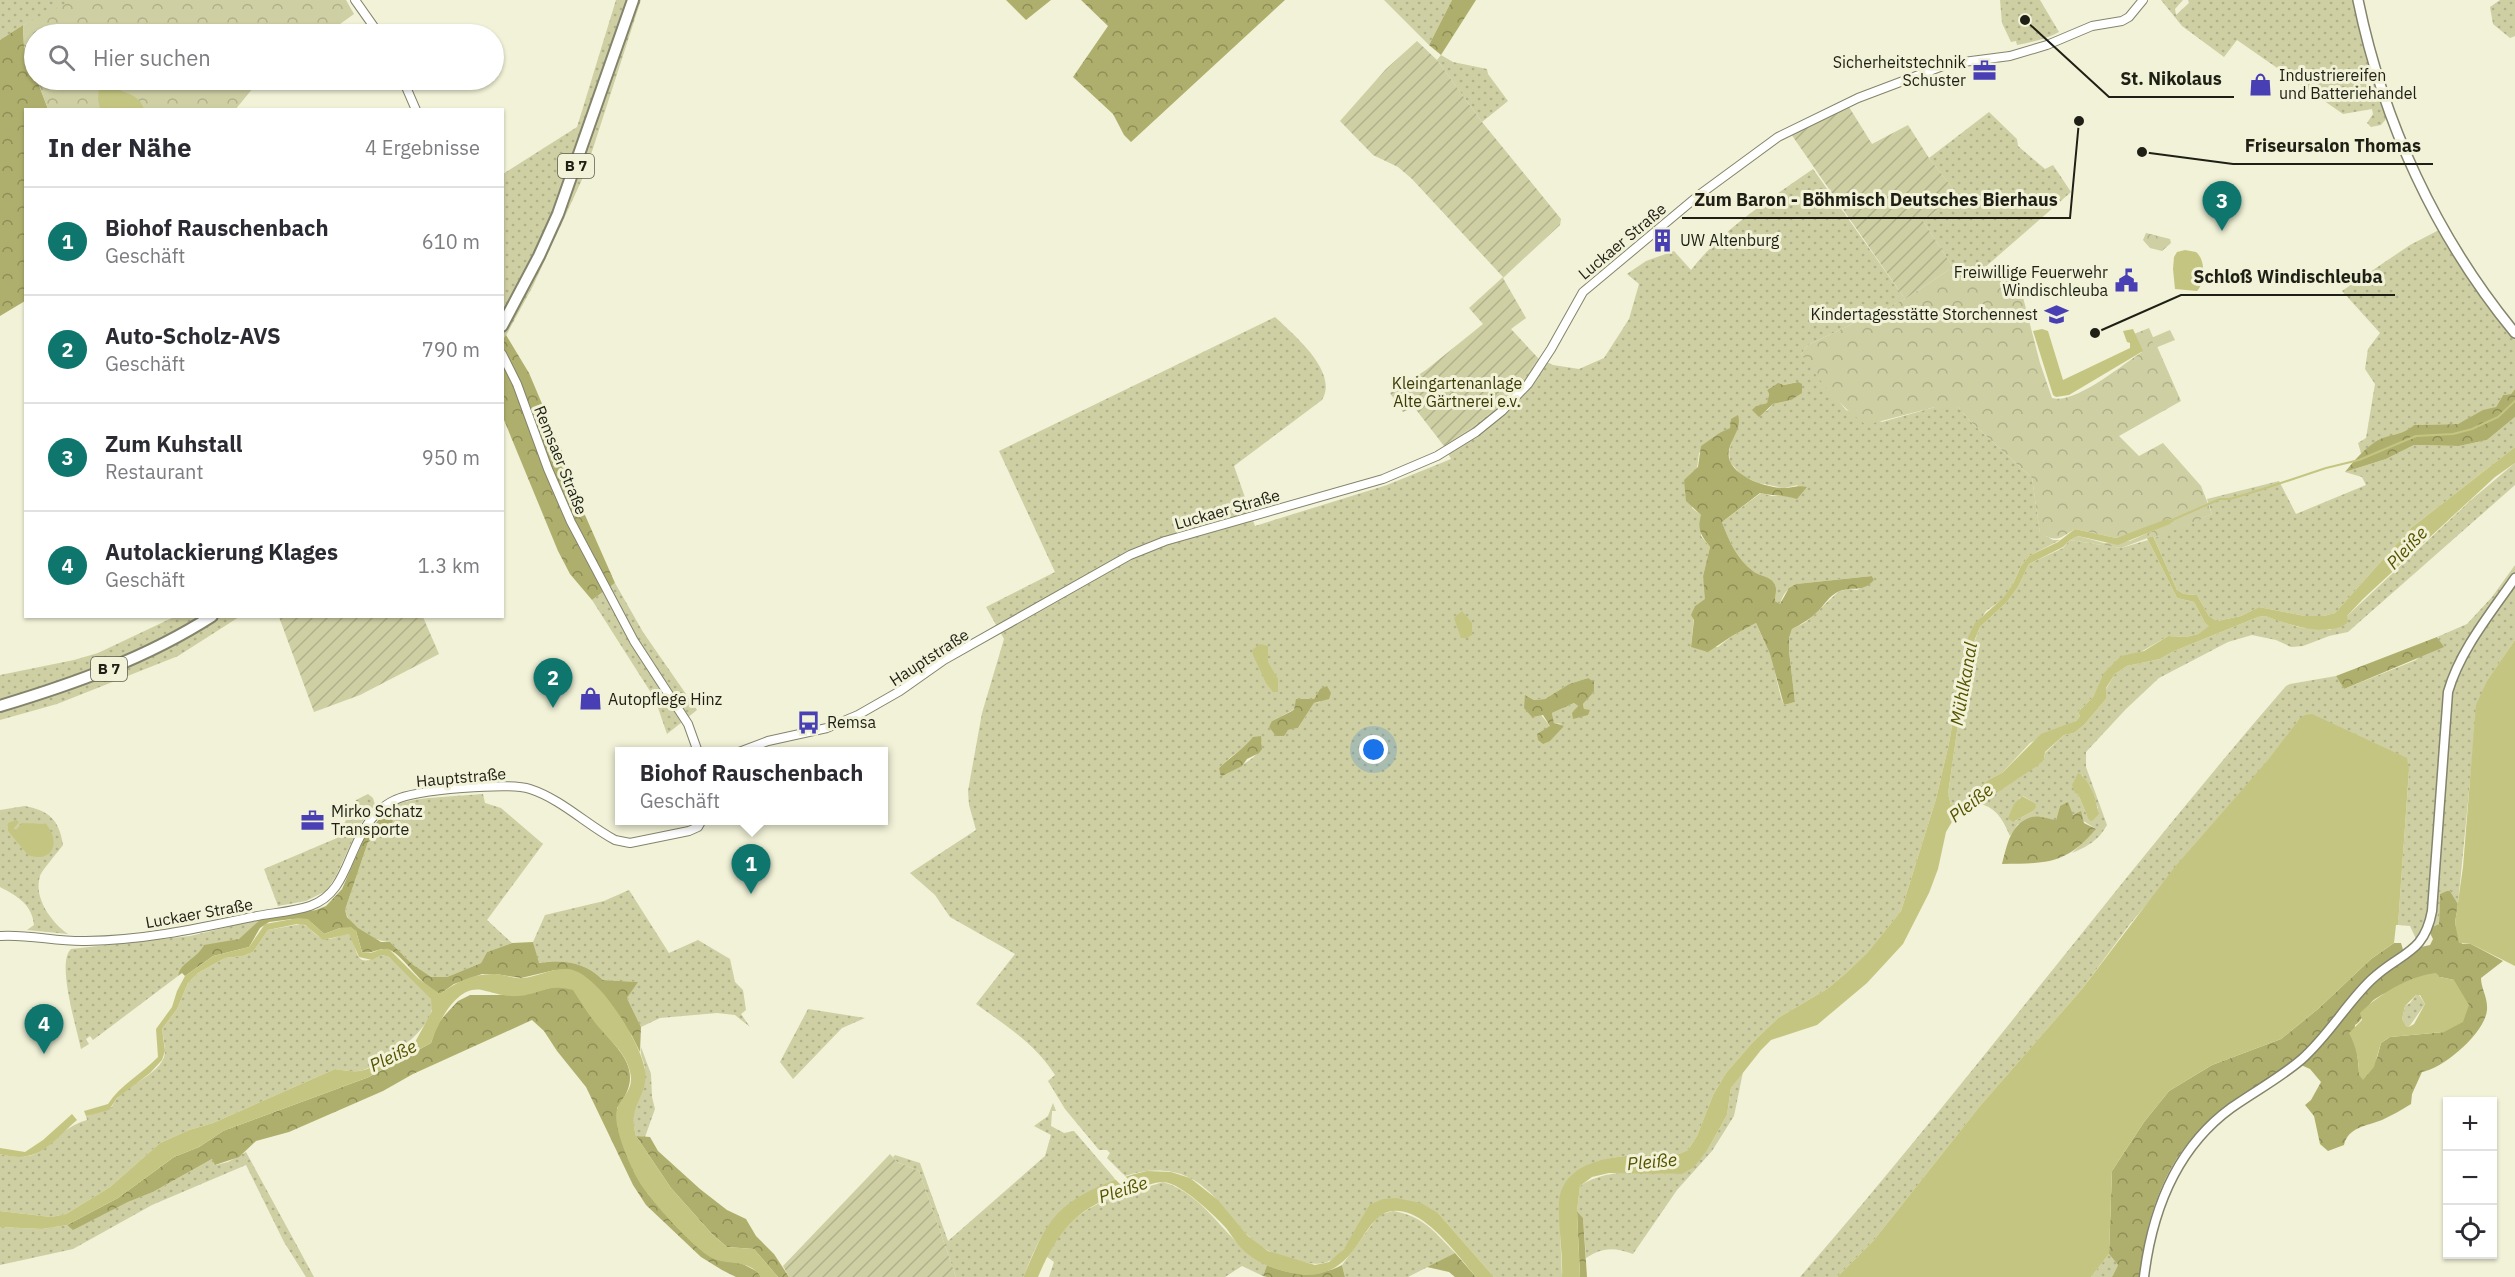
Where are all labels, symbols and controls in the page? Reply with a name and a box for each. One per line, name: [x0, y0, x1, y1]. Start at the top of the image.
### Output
search box: [24, 24, 504, 90]
icon: search: [45, 41, 78, 74]
text: Hier suchen: [93, 43, 211, 72]
place label: Sicherheitstechnik Schuster: [1833, 52, 1967, 90]
office icon: Sicherheitstechnik Schuster: [1971, 58, 1997, 84]
callout: St. Nikolaus: [2109, 61, 2234, 97]
place label: Industriereifen und Batteriehandel: [2279, 65, 2417, 103]
text: St. Nikolaus: [2120, 67, 2222, 90]
shop icon: Industriereifen und Batteriehandel: [2248, 71, 2274, 97]
callout: Friseursalon Thomas: [2233, 128, 2433, 164]
text: In der Nähe: [48, 130, 192, 164]
text: 4 Ergebnisse: [365, 134, 480, 161]
text: Friseursalon Thomas: [2245, 134, 2421, 157]
road number: B 7: [558, 154, 594, 178]
callout: Zum Baron - Böhmisch Deutsches Bierhaus: [1682, 182, 2070, 218]
pin: 3: [2202, 182, 2242, 231]
text: Zum Baron - Böhmisch Deutsches Bierhaus: [1694, 188, 2058, 211]
street label: Luckaer Straße: [1574, 198, 1670, 284]
text: Biohof Rauschenbach: [105, 213, 329, 242]
building icon: UW Altenburg: [1649, 227, 1675, 253]
text: 1: [62, 228, 74, 255]
text: 610 m: [422, 228, 480, 255]
place label: UW Altenburg: [1680, 230, 1780, 250]
text: Geschäft: [105, 242, 185, 269]
callout: Schloß Windischleuba: [2181, 259, 2395, 295]
place label: Freiwillige Feuerwehr Windischleuba: [1954, 262, 2108, 300]
text: Schloß Windischleuba: [2193, 265, 2383, 288]
public building icon: Freiwillige Feuerwehr Windischleuba: [2113, 268, 2139, 294]
school or university icon: Kindertagesstätte Storchennest: [2043, 301, 2069, 327]
place label: Kindertagesstätte Storchennest: [1811, 304, 2038, 324]
text: Auto-Scholz-AVS: [105, 321, 281, 350]
text: 2: [62, 336, 74, 363]
text: 790 m: [422, 336, 480, 363]
text: Geschäft: [105, 350, 185, 377]
park label: Kleingartenanlage Alte Gärtnerei e.v.: [1392, 373, 1522, 411]
street label: Remsaer Straße: [530, 403, 592, 518]
text: Zum Kuhstall: [105, 429, 242, 458]
text: 3: [62, 444, 74, 471]
text: 950 m: [422, 444, 480, 471]
text: Restaurant: [105, 458, 203, 485]
street label: Luckaer Straße: [1172, 484, 1282, 534]
water label: Pleiße: [2381, 522, 2432, 574]
text: Autolackierung Klages: [105, 537, 338, 566]
text: 4: [62, 552, 74, 579]
text: 1.3 km: [418, 552, 480, 579]
text: Geschäft: [105, 566, 185, 593]
street label: Hauptstraße: [886, 624, 973, 690]
water label: Mühlkanal: [1945, 640, 1982, 727]
road number: B 7: [91, 657, 127, 681]
pin: 2: [534, 658, 572, 708]
shop icon: Autopflege Hinz: [577, 686, 603, 712]
place label: Autopflege Hinz: [608, 689, 722, 709]
bus stop icon: Remsa: [796, 709, 822, 735]
place label: Remsa: [827, 712, 877, 732]
your location: [1359, 735, 1388, 764]
popup: [615, 747, 888, 825]
text: Biohof Rauschenbach: [640, 758, 863, 787]
street label: Hauptstraße: [415, 763, 507, 791]
water label: Pleiße: [1944, 778, 1997, 827]
text: Geschäft: [640, 787, 720, 814]
place label: Mirko Schatz Transporte: [331, 801, 423, 839]
office icon: Mirko Schatz Transporte: [300, 807, 326, 833]
pin: 1: [732, 844, 771, 894]
street label: Luckaer Straße: [144, 894, 254, 932]
pin: 4: [24, 1004, 63, 1054]
water label: Pleiße: [365, 1034, 420, 1077]
map controls: [2443, 1097, 2497, 1259]
button: +: [2443, 1097, 2497, 1151]
water label: Pleiße: [1626, 1148, 1678, 1175]
button: −: [2443, 1151, 2497, 1205]
water label: Pleiße: [1096, 1171, 1150, 1208]
button: locate: [2443, 1205, 2497, 1259]

